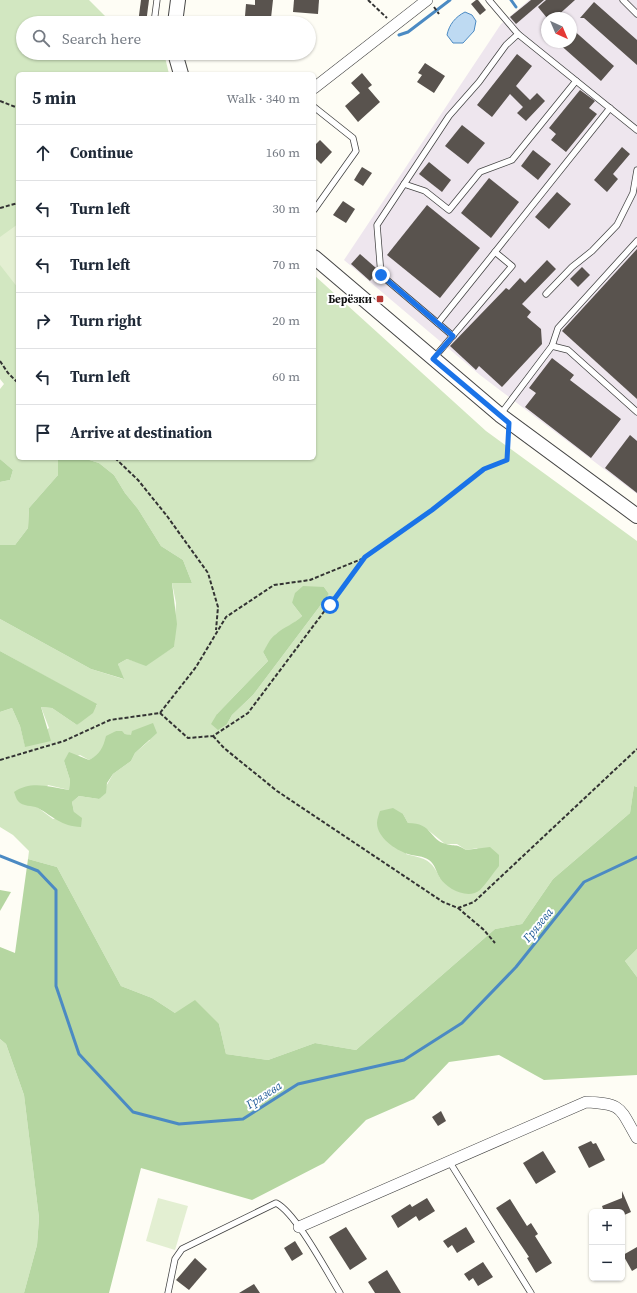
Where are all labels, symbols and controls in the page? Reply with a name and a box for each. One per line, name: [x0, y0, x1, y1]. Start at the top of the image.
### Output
north arrow: [541, 12, 577, 48]
search box: [16, 16, 316, 60]
icon: search: [30, 27, 52, 49]
text: Search here: [62, 28, 141, 49]
text: 5 min: [32, 86, 76, 110]
text: Walk · 340 m: [227, 90, 300, 107]
icon: ahead: [32, 142, 54, 164]
text: Continue: [70, 142, 133, 163]
text: 160 m: [266, 144, 300, 161]
icon: left: [32, 198, 54, 220]
text: Turn left: [70, 198, 130, 219]
text: 30 m: [272, 200, 300, 217]
icon: left: [32, 254, 54, 276]
text: Turn left: [70, 254, 130, 275]
text: 70 m: [272, 256, 300, 273]
route end: [372, 266, 390, 284]
place label: Берёзки: [328, 292, 372, 307]
marker: Берёзки: [375, 294, 385, 304]
icon: right: [32, 310, 54, 332]
text: Turn right: [70, 310, 142, 331]
text: 20 m: [272, 312, 300, 329]
icon: left: [32, 366, 54, 388]
text: Turn left: [70, 366, 130, 387]
text: 60 m: [272, 368, 300, 385]
icon: arrive: [32, 422, 54, 444]
text: Arrive at destination: [70, 422, 212, 443]
route start: [321, 596, 339, 614]
water label: Грязева: [519, 904, 557, 946]
water label: Грязева: [242, 1077, 286, 1113]
map controls: [589, 1209, 625, 1281]
button: +: [589, 1209, 625, 1245]
button: −: [589, 1245, 625, 1281]

